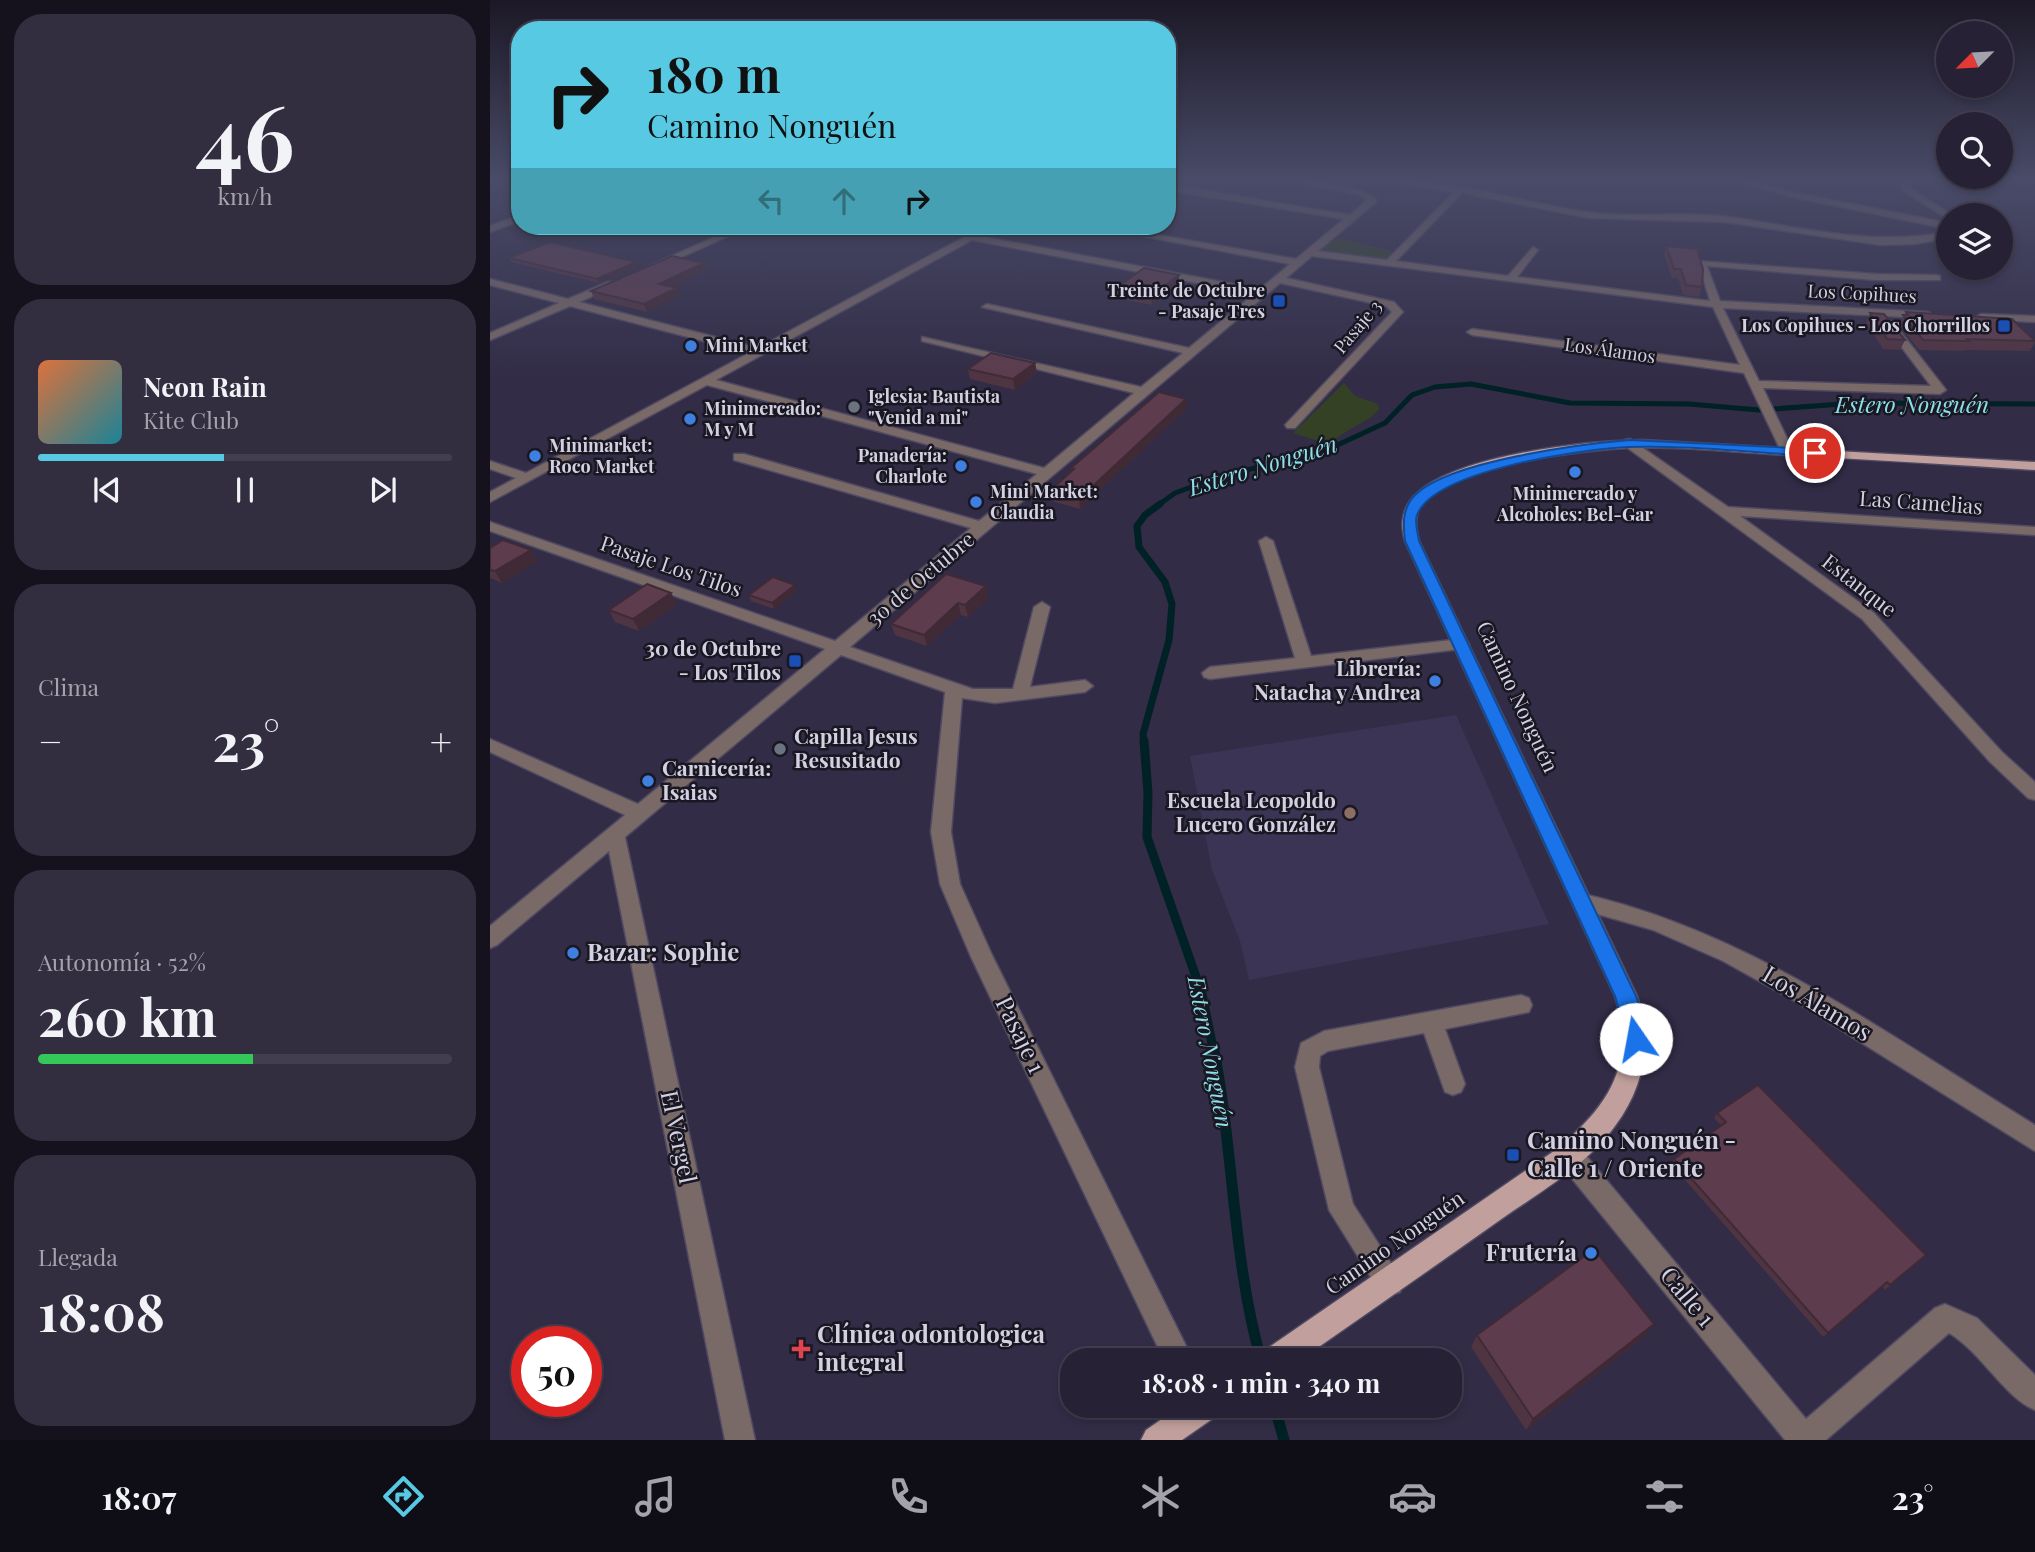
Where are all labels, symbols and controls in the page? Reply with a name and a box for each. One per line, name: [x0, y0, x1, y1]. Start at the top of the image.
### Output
north arrow: [1936, 21, 2012, 98]
map controls: [1936, 21, 2013, 280]
text: 180 m: [647, 40, 781, 105]
icon: right: [532, 49, 623, 140]
text: 46: [195, 74, 295, 195]
text: Camino Nonguén: [647, 103, 896, 146]
button: search: [1936, 112, 2013, 189]
text: km/h: [217, 180, 273, 211]
icon: left: [752, 182, 790, 220]
icon: ahead: [825, 182, 863, 220]
icon: right: [898, 182, 936, 220]
button: layers: [1936, 203, 2013, 280]
place label: Treinte de Octubre - Pasaje Tres: [1107, 278, 1265, 323]
street label: Los Copihues: [1807, 278, 1917, 308]
marker: Treinte de Octubre - Pasaje Tres: [1271, 293, 1287, 309]
street label: Pasaje 3: [1328, 295, 1387, 358]
place label: Los Copihues - Los Chorrillos: [1741, 313, 1990, 337]
marker: Los Copihues - Los Chorrillos: [1996, 318, 2012, 334]
street label: Los Álamos: [1563, 332, 1657, 368]
place label: Mini Market: [705, 333, 808, 357]
marker: Mini Market: [683, 338, 699, 354]
text: Neon Rain: [143, 369, 267, 404]
place label: Iglesia: Bautista "Venid a mi": [868, 384, 1001, 429]
water label: Estero Nonguén: [1834, 388, 1989, 419]
place label: Minimercado: M y M: [704, 396, 821, 441]
marker: Iglesia: Bautista "Venid a mi": [846, 399, 862, 415]
text: Kite Club: [143, 404, 239, 435]
marker: Minimercado: M y M: [682, 411, 698, 427]
pin: [1785, 423, 1845, 483]
water label: Estero Nonguén: [1183, 427, 1341, 502]
place label: Minimarket: Roco Market: [549, 433, 655, 478]
icon: arrive: [1796, 434, 1834, 472]
place label: Panadería: Charlote: [858, 443, 947, 488]
marker: Minimarket: Roco Market: [527, 448, 543, 464]
marker: Panadería: Charlote: [953, 458, 969, 474]
marker: Minimercado y Alcoholes: Bel-Gar: [1567, 464, 1583, 480]
icon: previous: [88, 471, 126, 509]
icon: pause: [226, 471, 264, 509]
icon: next: [364, 471, 402, 509]
place label: Mini Market: Claudia: [990, 479, 1098, 524]
place label: Minimercado y Alcoholes: Bel-Gar: [1496, 481, 1654, 526]
street label: Las Camelias: [1859, 483, 1984, 519]
marker: Mini Market: Claudia: [968, 494, 984, 510]
street label: 30 de Octubre: [860, 524, 979, 631]
street label: Pasaje Los Tilos: [597, 528, 746, 602]
street label: Estanque: [1817, 547, 1903, 622]
street label: Camino Nonguén: [1472, 616, 1566, 777]
place label: 30 de Octubre - Los Tilos: [645, 633, 781, 685]
marker: 30 de Octubre - Los Tilos: [787, 653, 803, 669]
place label: Librería: Natacha y Andrea: [1254, 653, 1421, 705]
text: Clima: [38, 671, 99, 702]
marker: Librería: Natacha y Andrea: [1427, 673, 1443, 689]
text: 23°: [213, 706, 280, 775]
text: −: [38, 715, 63, 766]
text: +: [430, 715, 452, 766]
place label: Capilla Jesus Resusitado: [794, 721, 918, 773]
marker: Capilla Jesus Resusitado: [772, 741, 788, 757]
place label: Carnicería: Isaias: [662, 753, 771, 805]
marker: Carnicería: Isaias: [640, 773, 656, 789]
place label: Escuela Leopoldo Lucero González: [1167, 785, 1336, 837]
marker: Escuela Leopoldo Lucero González: [1342, 805, 1358, 821]
place label: Bazar: Sophie: [587, 935, 739, 967]
marker: Bazar: Sophie: [565, 945, 581, 961]
text: Autonomía · 52%: [38, 946, 206, 977]
street label: Los Álamos: [1757, 957, 1879, 1047]
water label: Estero Nonguén: [1181, 972, 1241, 1130]
text: 260 km: [38, 981, 217, 1050]
street label: Pasaje 1: [989, 990, 1054, 1078]
position arrow: [1599, 1002, 1673, 1076]
street label: El Vergel: [654, 1087, 705, 1186]
place label: Camino Nonguén - Calle 1 / Oriente: [1527, 1123, 1736, 1183]
marker: Camino Nonguén - Calle 1 / Oriente: [1505, 1147, 1521, 1163]
street label: Camino Nonguén: [1319, 1183, 1469, 1300]
place label: Frutería: [1486, 1235, 1578, 1267]
text: Llegada: [38, 1241, 118, 1272]
marker: Frutería: [1583, 1245, 1599, 1261]
street label: Calle 1: [1654, 1259, 1723, 1333]
text: 18:08: [38, 1276, 165, 1345]
place label: Clínica odontologica integral: [817, 1317, 1045, 1377]
speed limit sign: 50: [511, 1326, 602, 1417]
marker: Clínica odontologica integral: [791, 1339, 811, 1359]
text: 18:08 · 1 min · 340 m: [1142, 1365, 1380, 1400]
icon: directions: [379, 1472, 428, 1521]
icon: music: [631, 1472, 680, 1521]
icon: phone: [884, 1472, 933, 1521]
icon: climate: [1136, 1472, 1185, 1521]
icon: car: [1388, 1472, 1437, 1521]
icon: filters: [1640, 1472, 1689, 1521]
text: 18:07: [102, 1475, 176, 1518]
text: 23°: [1892, 1475, 1933, 1518]

